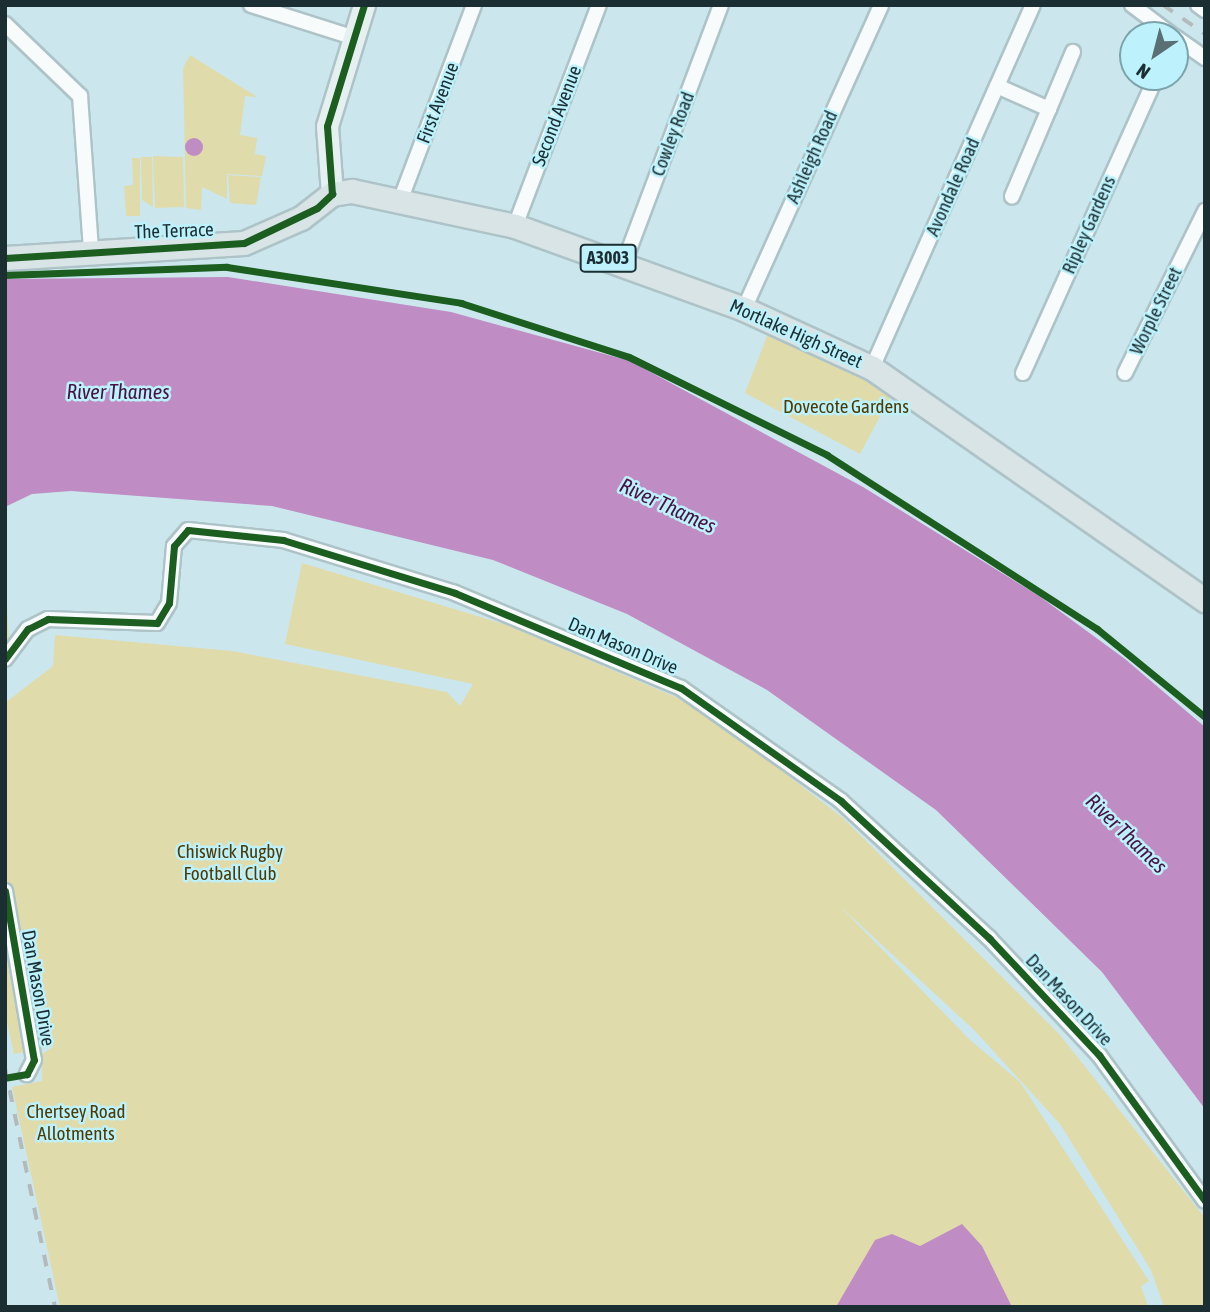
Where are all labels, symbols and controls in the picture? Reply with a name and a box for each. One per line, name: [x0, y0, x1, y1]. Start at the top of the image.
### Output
north arrow: [1119, 21, 1189, 91]
street label: First Avenue: [412, 59, 464, 147]
text: N: [1132, 59, 1154, 84]
street label: Second Avenue: [527, 62, 587, 170]
street label: Cowley Road: [646, 89, 700, 179]
street label: Ashleigh Road: [781, 107, 843, 207]
street label: Avondale Road: [921, 134, 985, 240]
street label: Ripley Gardens: [1057, 173, 1121, 277]
street label: The Terrace: [134, 218, 214, 244]
road number: A3003: [578, 244, 638, 272]
street label: Worple Street: [1125, 264, 1187, 358]
street label: Mortlake High Street: [726, 295, 866, 373]
water label: River Thames: [66, 378, 170, 404]
park label: Dovecote Gardens: [783, 396, 909, 418]
water label: River Thames: [616, 472, 720, 538]
street label: Dan Mason Drive: [565, 613, 681, 679]
water label: River Thames: [1081, 788, 1173, 878]
park label: Chiswick Rugby Football Club: [177, 841, 283, 885]
street label: Dan Mason Drive: [17, 928, 59, 1048]
street label: Dan Mason Drive: [1021, 949, 1117, 1051]
park label: Chertsey Road Allotments: [26, 1101, 126, 1145]

